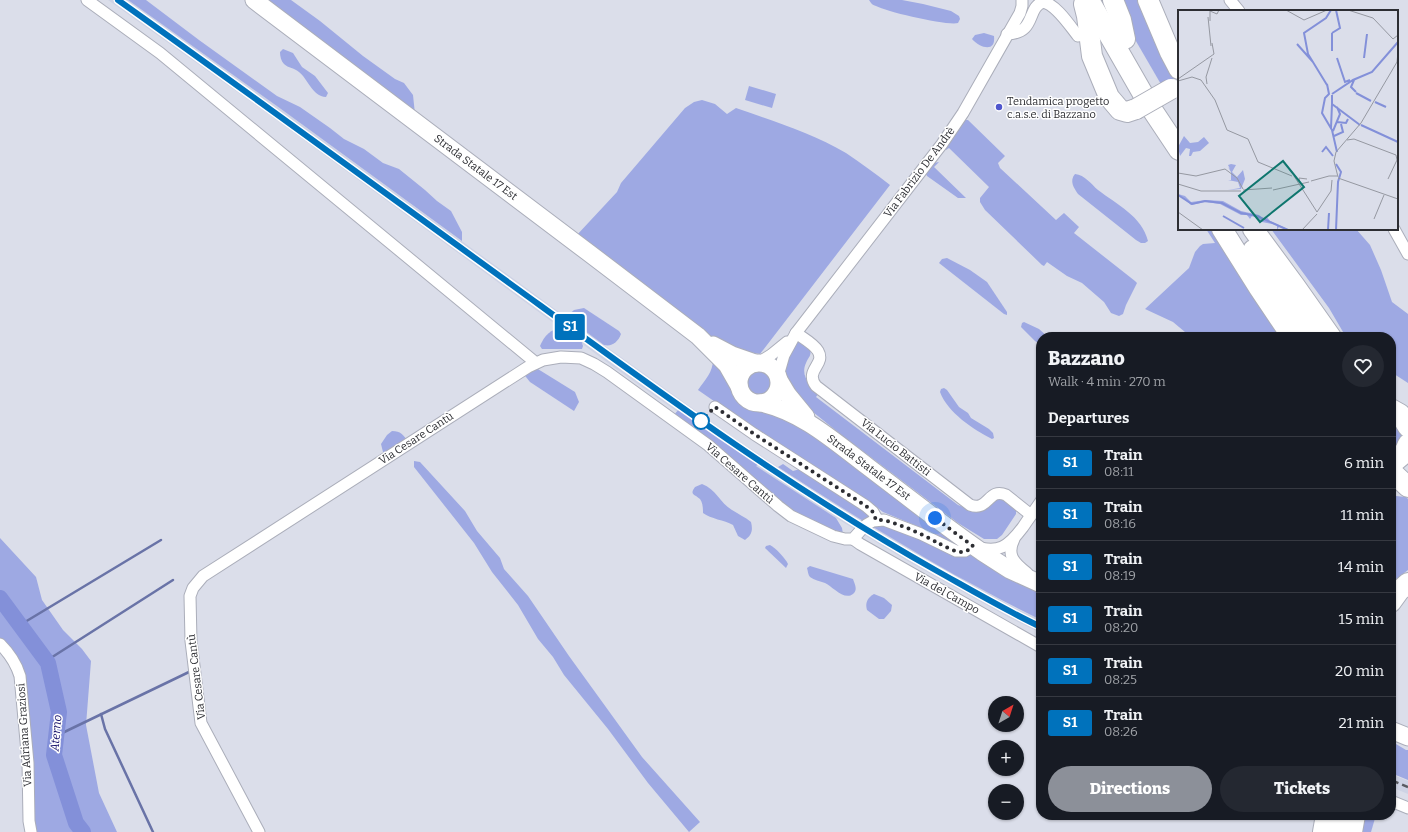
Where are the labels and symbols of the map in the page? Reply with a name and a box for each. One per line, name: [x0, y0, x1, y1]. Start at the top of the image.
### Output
inset map: [1178, 10, 1398, 230]
place label: Tendamica progetto c.a.s.e. di Bazzano: [1007, 95, 1109, 121]
marker: Tendamica progetto c.a.s.e. di Bazzano: [994, 102, 1004, 112]
street label: Via Fabrizio De Andrè: [881, 125, 958, 220]
street label: Strada Statale 17 Est: [431, 132, 520, 203]
line badge: S1: [552, 314, 588, 340]
street label: Via Cesare Cantù: [377, 409, 456, 467]
unlabelled marker: [692, 412, 710, 430]
street label: Via Lucio Battisti: [858, 416, 934, 479]
street label: Strada Statale 17 Est: [824, 432, 913, 503]
street label: Via Cesare Cantù: [703, 440, 777, 507]
your location: [925, 508, 945, 528]
street label: Via del Campo: [912, 570, 982, 617]
street label: Via Cesare Cantù: [185, 633, 208, 720]
street label: Via Adriana Graziosi: [14, 682, 35, 787]
north arrow: [988, 696, 1024, 732]
water label: Aterno: [47, 714, 65, 753]

